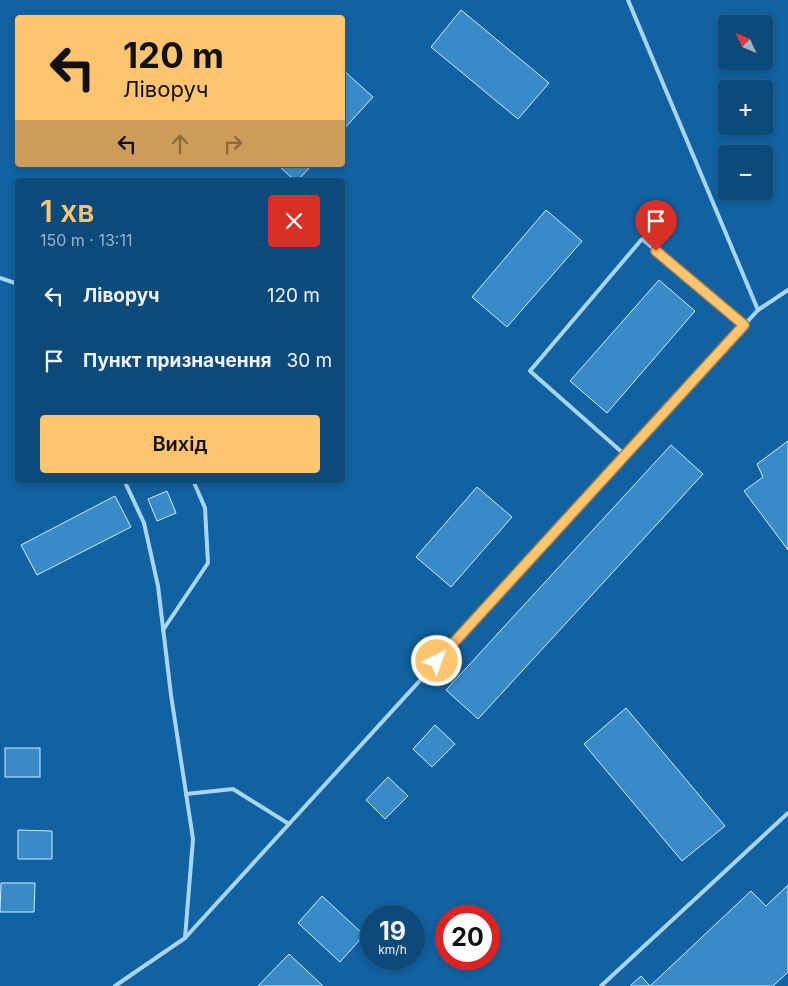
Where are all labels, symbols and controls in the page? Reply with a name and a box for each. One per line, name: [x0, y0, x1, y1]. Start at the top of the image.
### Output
north arrow: [718, 15, 772, 70]
map controls: [718, 15, 773, 200]
text: 120 m: [123, 34, 224, 76]
icon: left: [40, 35, 105, 100]
text: Ліворуч: [123, 76, 208, 102]
button: +: [718, 80, 773, 135]
icon: left: [113, 130, 141, 158]
icon: ahead: [166, 130, 194, 158]
icon: right: [219, 130, 247, 158]
button: −: [718, 145, 773, 200]
text: 1 хв: [40, 193, 95, 229]
button: close: [268, 195, 320, 247]
pin: [635, 200, 677, 251]
icon: arrive: [642, 207, 670, 235]
text: 150 m · 13:11: [40, 230, 132, 250]
icon: left: [40, 282, 68, 310]
text: Ліворуч: [83, 284, 159, 307]
text: 120 m: [267, 284, 320, 307]
icon: arrive: [40, 347, 68, 375]
text: Пункт призначення: [83, 349, 271, 372]
text: 30 m: [286, 349, 332, 372]
button: Вихід: [40, 415, 320, 473]
position arrow: [410, 634, 462, 686]
speed limit sign: 20: [435, 905, 500, 970]
text: 19: [379, 916, 406, 946]
text: km/h: [378, 942, 407, 957]

